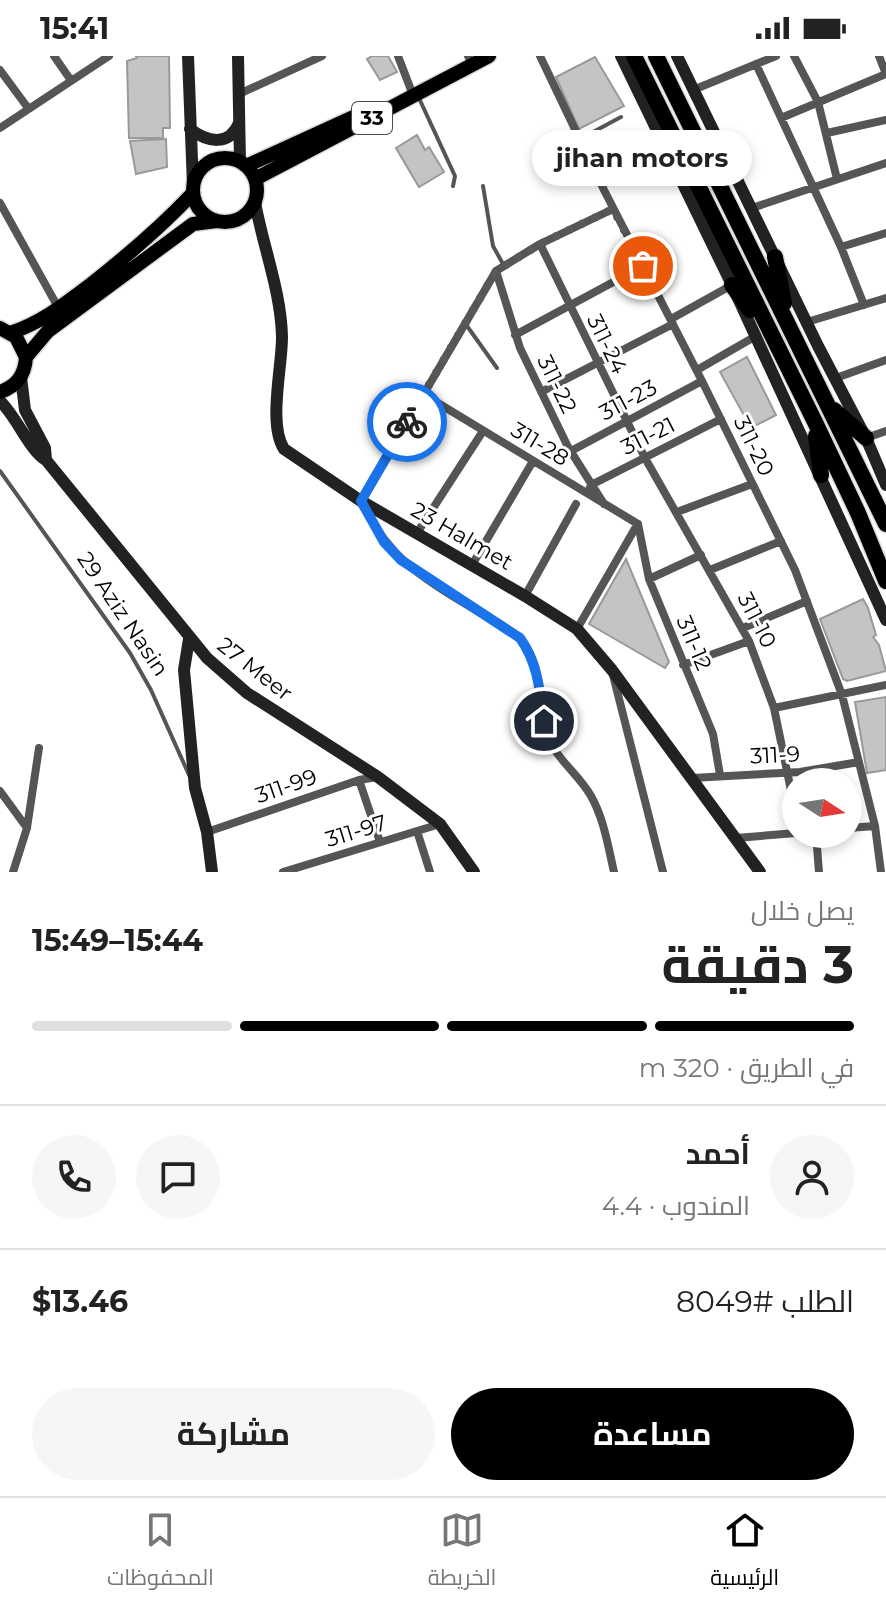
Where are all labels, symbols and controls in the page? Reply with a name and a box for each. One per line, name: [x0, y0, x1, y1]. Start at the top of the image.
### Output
text: 15:41: [40, 10, 109, 47]
road number: 33: [352, 102, 392, 134]
callout: jihan motors: [533, 130, 753, 186]
text: jihan motors: [556, 142, 728, 174]
pin: [609, 232, 677, 300]
icon: bag: [621, 244, 665, 288]
street label: 311-24: [581, 310, 633, 379]
street label: 311-22: [531, 350, 583, 418]
street label: 311-23: [595, 374, 661, 426]
courier: [367, 382, 447, 462]
icon: bike: [385, 400, 429, 444]
street label: 311-21: [617, 411, 679, 461]
street label: 311-20: [728, 412, 780, 480]
street label: 311-28: [506, 416, 574, 472]
street label: 23 Halmet: [406, 496, 518, 576]
street label: 29 Aziz Nasin: [72, 547, 174, 681]
street label: 311-10: [732, 588, 782, 652]
street label: 311-12: [670, 612, 718, 674]
street label: 27 Meer: [212, 631, 298, 707]
pin: [510, 687, 578, 755]
icon: home: [522, 699, 566, 743]
street label: 311-9: [749, 740, 801, 770]
street label: 311-99: [252, 763, 320, 809]
north arrow: [782, 768, 862, 848]
map controls: [782, 768, 862, 848]
street label: 311-97: [322, 809, 390, 853]
text: يصل خلال: [751, 895, 854, 927]
text: 15:44–15:49: [32, 922, 203, 959]
text: 3 دقيقة: [661, 933, 854, 996]
text: في الطريق · 320 m: [639, 1052, 854, 1084]
button: phone: [32, 1135, 116, 1219]
button: chat: [136, 1135, 220, 1219]
text: أحمد: [686, 1135, 750, 1172]
button: person: [770, 1135, 854, 1219]
text: المندوب · 4.4: [602, 1190, 750, 1222]
text: $13.46: [32, 1283, 128, 1320]
text: الطلب #8049: [676, 1283, 854, 1320]
button: مشاركة: [32, 1388, 435, 1480]
button: مساعدة: [451, 1388, 854, 1480]
tab: المحفوظات: [107, 1508, 214, 1598]
tab: الخريطة: [428, 1508, 496, 1598]
tab: الرئيسية: [710, 1508, 779, 1598]

